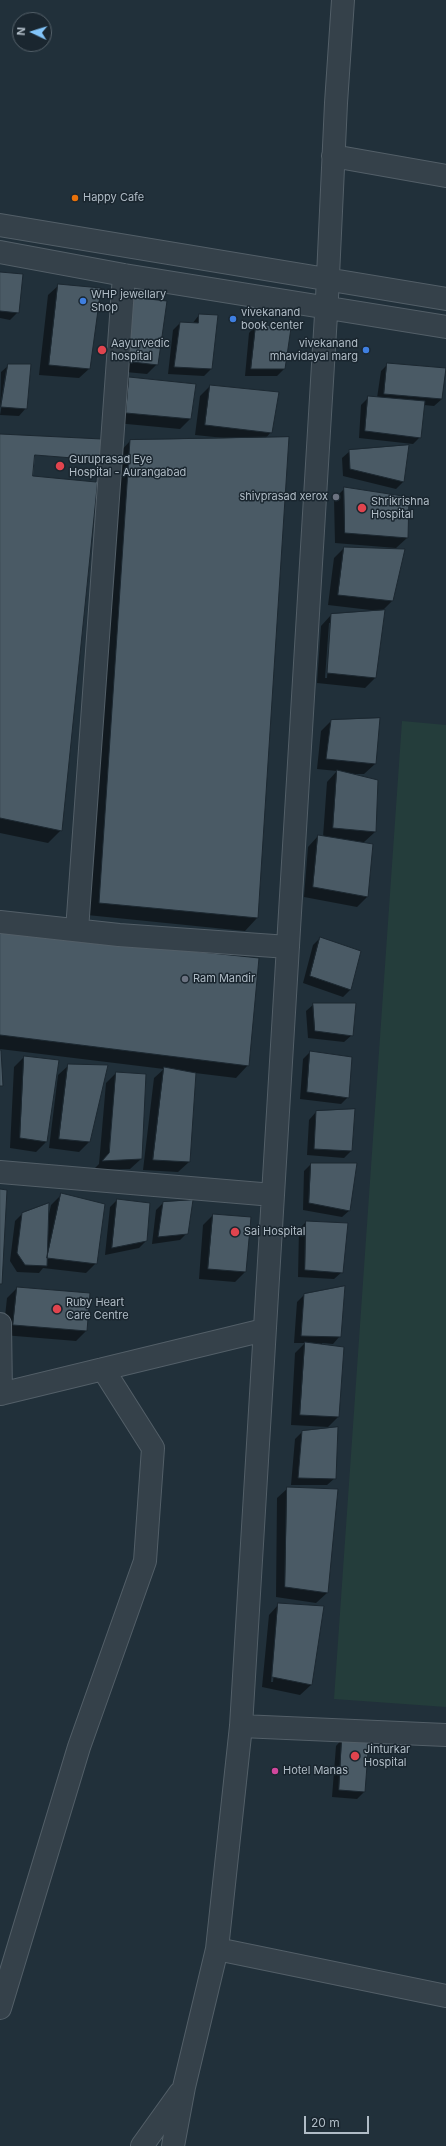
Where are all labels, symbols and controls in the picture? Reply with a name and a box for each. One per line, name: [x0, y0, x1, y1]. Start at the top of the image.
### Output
north arrow: [12, 12, 52, 52]
text: N: [14, 27, 28, 36]
place label: Happy Cafe: [83, 191, 144, 205]
marker: Happy Cafe: [70, 193, 80, 203]
place label: WHP jewellary Shop: [91, 288, 166, 314]
marker: WHP jewellary Shop: [78, 296, 88, 306]
place label: vivekanand book center: [241, 306, 303, 332]
marker: vivekanand book center: [228, 314, 238, 324]
place label: Aayurvedic hospital: [111, 337, 170, 363]
place label: vivekanand mhavidayal marg: [270, 337, 358, 363]
marker: Aayurvedic hospital: [96, 344, 108, 356]
marker: vivekanand mhavidayal marg: [361, 345, 371, 355]
place label: Guruprasad Eye Hospital - Aurangabad: [69, 453, 186, 479]
marker: Guruprasad Eye Hospital - Aurangabad: [54, 460, 66, 472]
place label: shivprasad xerox: [239, 490, 328, 504]
marker: shivprasad xerox: [331, 492, 341, 502]
place label: Shrikrishna Hospital: [371, 495, 430, 521]
marker: Shrikrishna Hospital: [356, 502, 368, 514]
place label: Ram Mandir: [193, 972, 255, 986]
marker: Ram Mandir: [180, 974, 190, 984]
place label: Sai Hospital: [244, 1225, 305, 1239]
marker: Sai Hospital: [229, 1226, 241, 1238]
place label: Ruby Heart Care Centre: [66, 1296, 129, 1322]
marker: Ruby Heart Care Centre: [51, 1303, 63, 1315]
place label: Jinturkar Hospital: [364, 1743, 410, 1769]
marker: Jinturkar Hospital: [349, 1750, 361, 1762]
place label: Hotel Manas: [283, 1764, 348, 1778]
marker: Hotel Manas: [270, 1766, 280, 1776]
scale bar: [306, 2108, 371, 2134]
text: 20 m: [311, 2115, 340, 2130]

